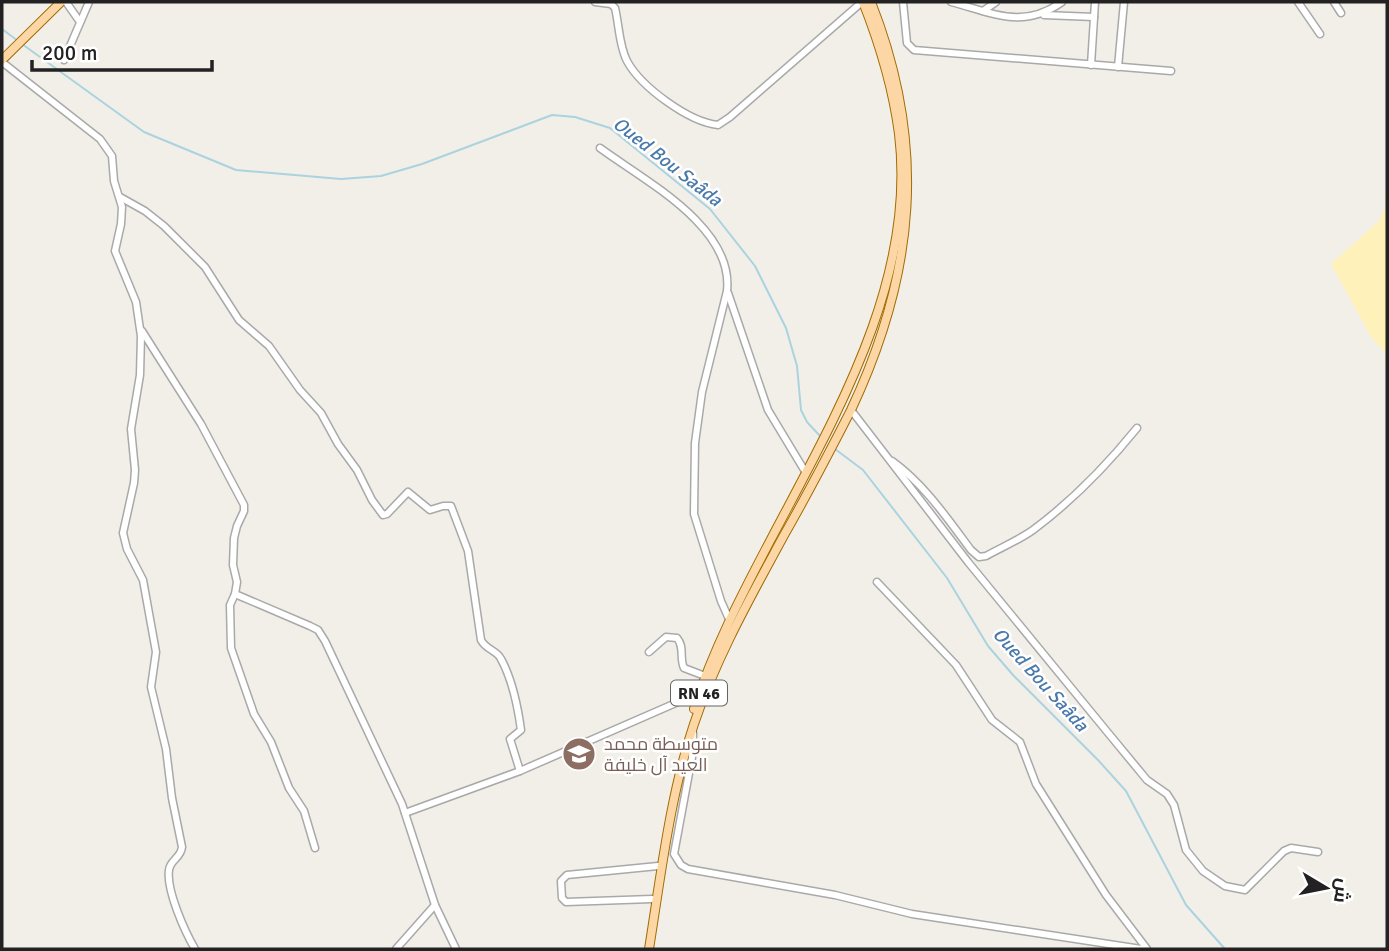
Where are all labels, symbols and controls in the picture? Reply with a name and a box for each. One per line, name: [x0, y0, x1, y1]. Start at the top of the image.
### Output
scale bar: [32, 28, 212, 72]
text: 200 m: [42, 40, 97, 66]
water label: Oued Bou Saâda: [608, 112, 728, 213]
water label: Oued Bou Saâda: [987, 623, 1094, 738]
road number: RN 46: [671, 680, 727, 706]
place label: متوسطة محمد العيد آل خليفة: [604, 733, 718, 776]
school or university icon: متوسطة محمد العيد آل خليفة: [560, 735, 598, 773]
north arrow: [1291, 853, 1361, 923]
text: ش: [1328, 877, 1356, 905]

